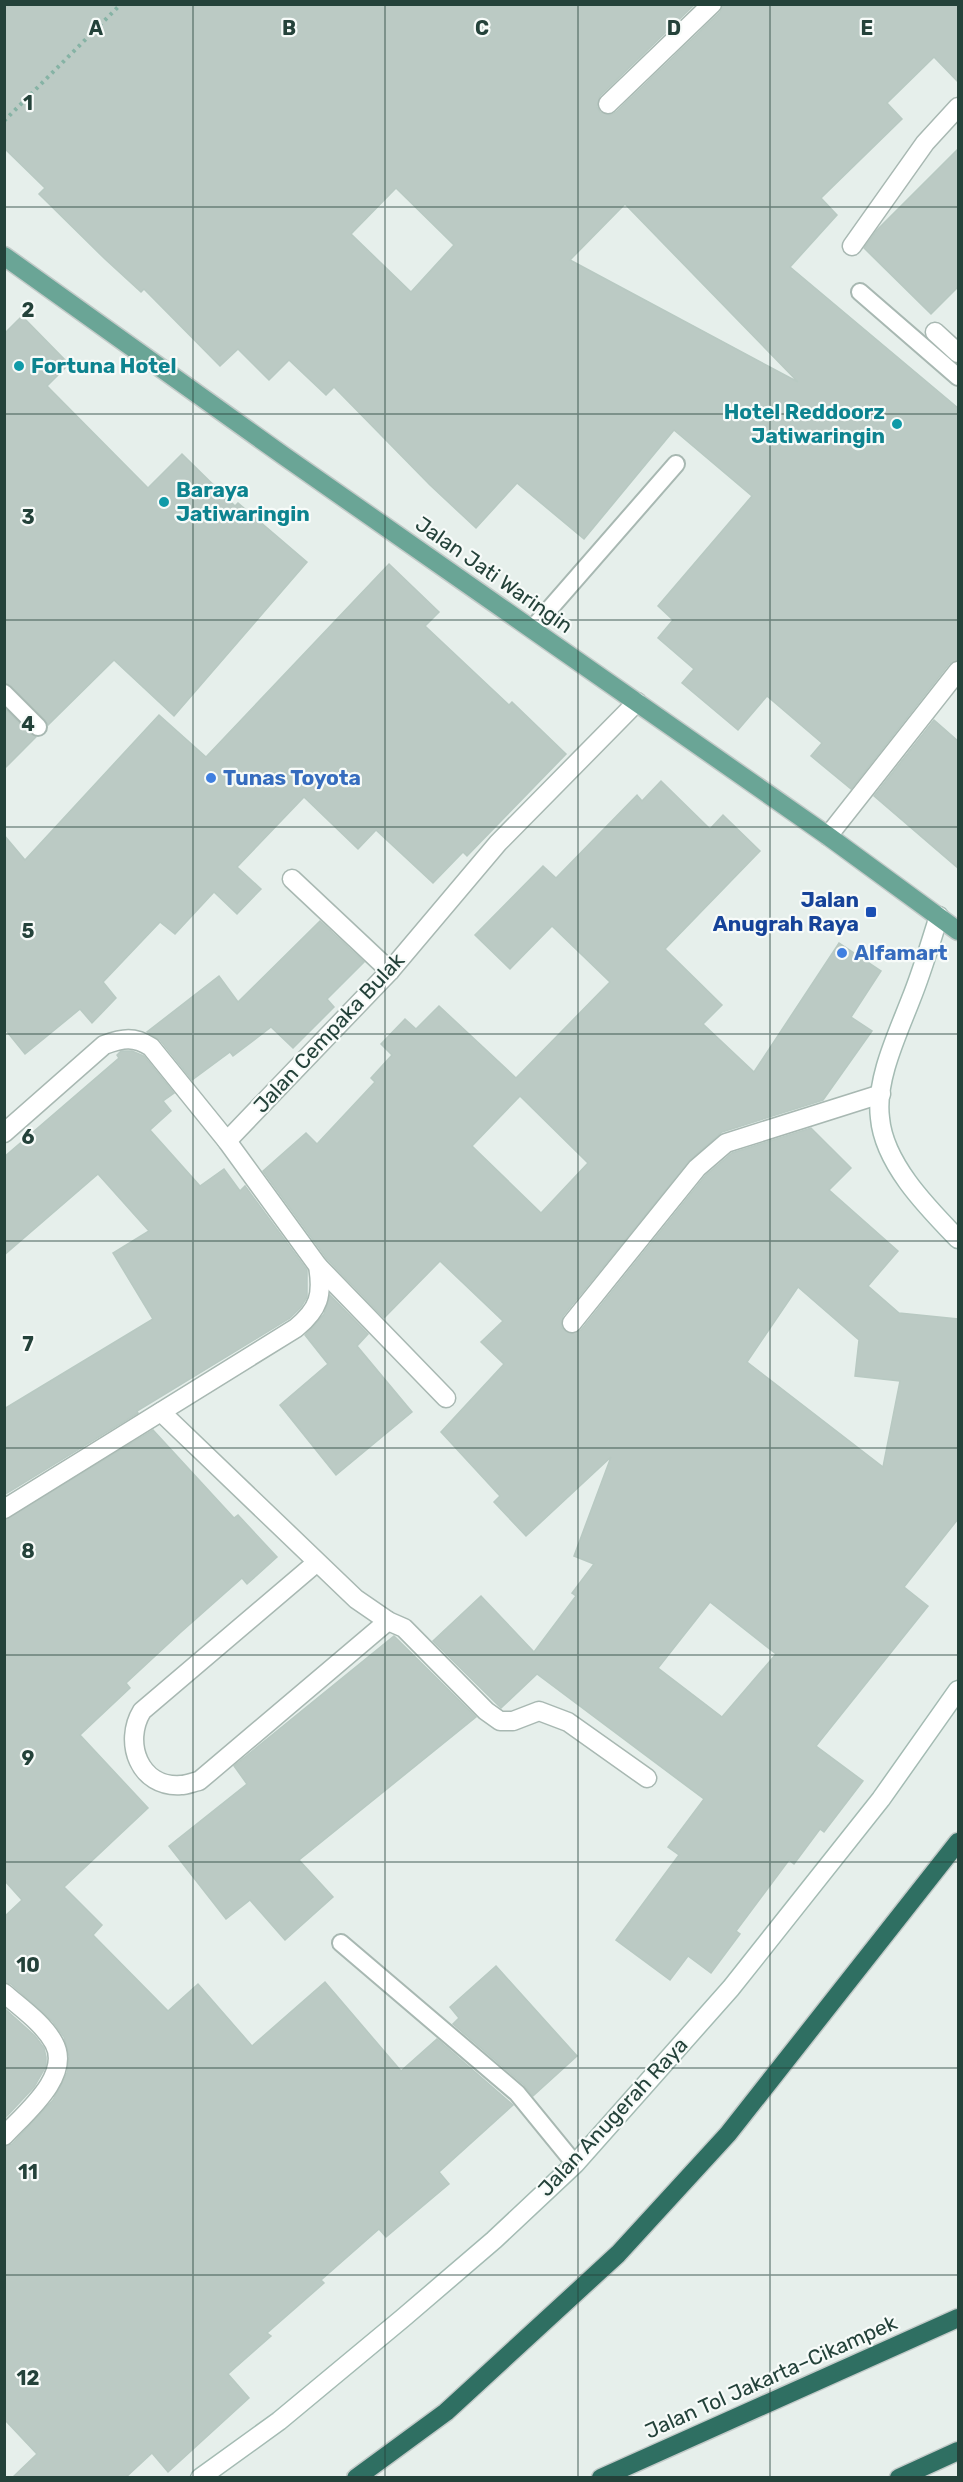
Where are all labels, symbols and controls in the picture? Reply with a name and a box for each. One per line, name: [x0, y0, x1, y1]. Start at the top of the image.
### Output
text: A: [89, 16, 104, 40]
text: B: [282, 16, 296, 40]
text: C: [475, 16, 489, 40]
text: D: [667, 16, 681, 40]
text: E: [861, 16, 873, 40]
text: 1: [23, 91, 33, 115]
text: 2: [22, 298, 35, 322]
place label: Fortuna Hotel: [31, 353, 177, 378]
marker: Fortuna Hotel: [12, 359, 26, 373]
place label: Hotel Reddoorz Jatiwaringin: [724, 399, 885, 448]
marker: Hotel Reddoorz Jatiwaringin: [890, 417, 904, 431]
place label: Baraya Jatiwaringin: [176, 477, 310, 526]
marker: Baraya Jatiwaringin: [157, 495, 171, 509]
text: 3: [21, 505, 35, 529]
street label: Jalan Jati Waringin: [411, 511, 578, 638]
text: 4: [21, 712, 35, 736]
place label: Tunas Toyota: [223, 765, 361, 790]
marker: Tunas Toyota: [204, 771, 218, 785]
place label: Jalan Anugrah Raya: [713, 887, 859, 936]
marker: Jalan Anugrah Raya: [864, 905, 878, 919]
text: 5: [22, 919, 35, 943]
place label: Alfamart: [854, 940, 948, 965]
marker: Alfamart: [835, 946, 849, 960]
street label: Jalan Cempaka Bulak: [248, 947, 409, 1118]
text: 6: [21, 1125, 35, 1149]
text: 7: [22, 1332, 34, 1356]
text: 8: [21, 1539, 35, 1563]
text: 9: [22, 1746, 35, 1770]
text: 10: [16, 1953, 40, 1977]
street label: Jalan Anugerah Raya: [533, 2032, 693, 2201]
text: 11: [18, 2160, 38, 2184]
street label: Jalan Tol Jakarta–Cikampek: [641, 2309, 901, 2444]
text: 12: [17, 2366, 39, 2390]

